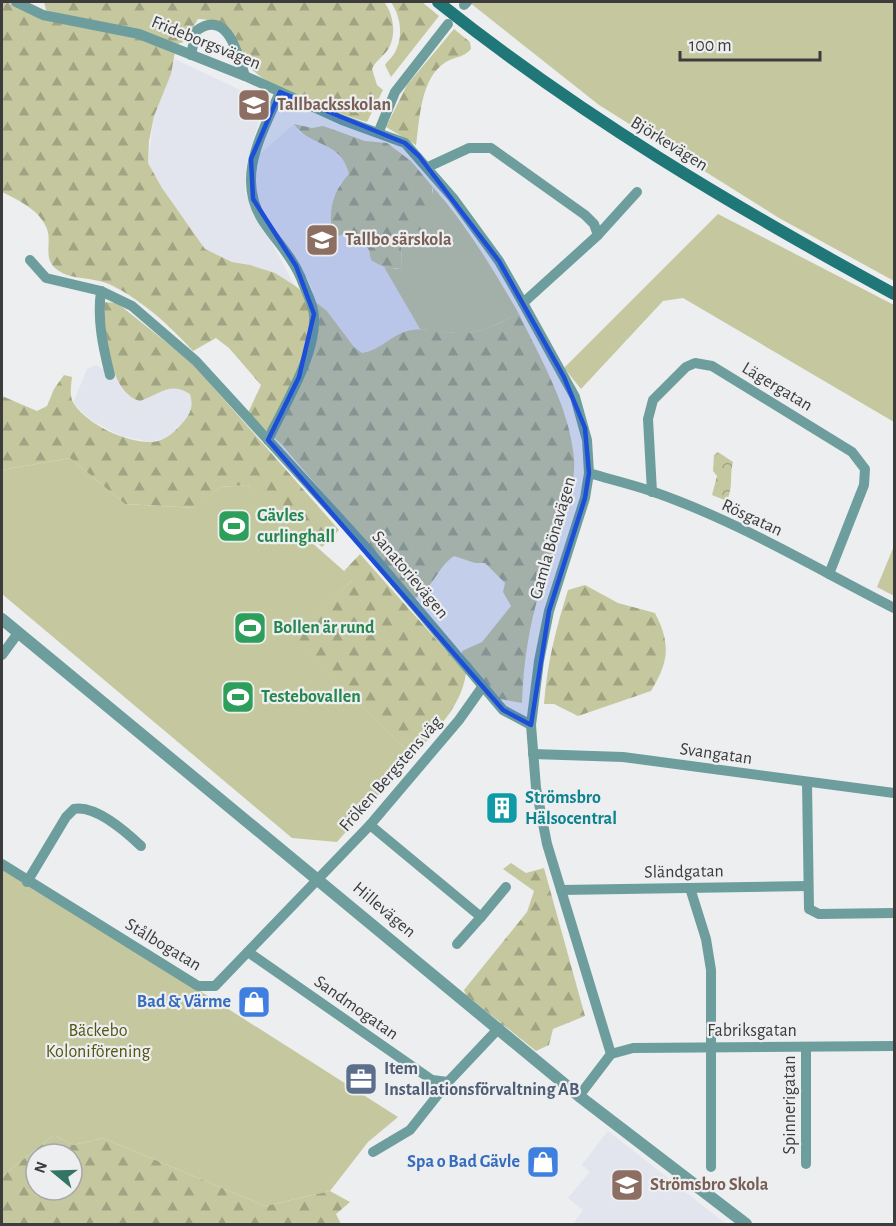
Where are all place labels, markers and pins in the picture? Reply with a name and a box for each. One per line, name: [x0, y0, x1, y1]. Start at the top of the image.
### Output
school or university icon: Tallbacksskolan: [236, 87, 272, 123]
place label: Tallbacksskolan: [277, 96, 391, 114]
school or university icon: Tallbo särskola: [304, 222, 340, 258]
place label: Tallbo särskola: [345, 231, 452, 249]
place label: Gävles curlinghall: [257, 507, 335, 546]
sports icon: Gävles curlinghall: [216, 508, 252, 544]
sports icon: Bollen är rund: [232, 610, 268, 646]
place label: Bollen är rund: [273, 619, 375, 637]
sports icon: Testebovallen: [220, 679, 256, 715]
place label: Testebovallen: [261, 688, 361, 706]
place label: Strömsbro Hälsocentral: [525, 789, 617, 828]
building icon: Strömsbro Hälsocentral: [484, 790, 520, 826]
shop icon: Bad & Värme: [236, 984, 272, 1020]
place label: Bad & Värme: [137, 993, 231, 1011]
place label: Item Installationsförvaltning AB: [384, 1060, 579, 1099]
office icon: Item Installationsförvaltning AB: [343, 1061, 379, 1097]
shop icon: Spa o Bad Gävle: [525, 1144, 561, 1180]
place label: Spa o Bad Gävle: [407, 1153, 520, 1171]
school or university icon: Strömsbro Skola: [609, 1167, 645, 1203]
place label: Strömsbro Skola: [650, 1176, 769, 1194]

